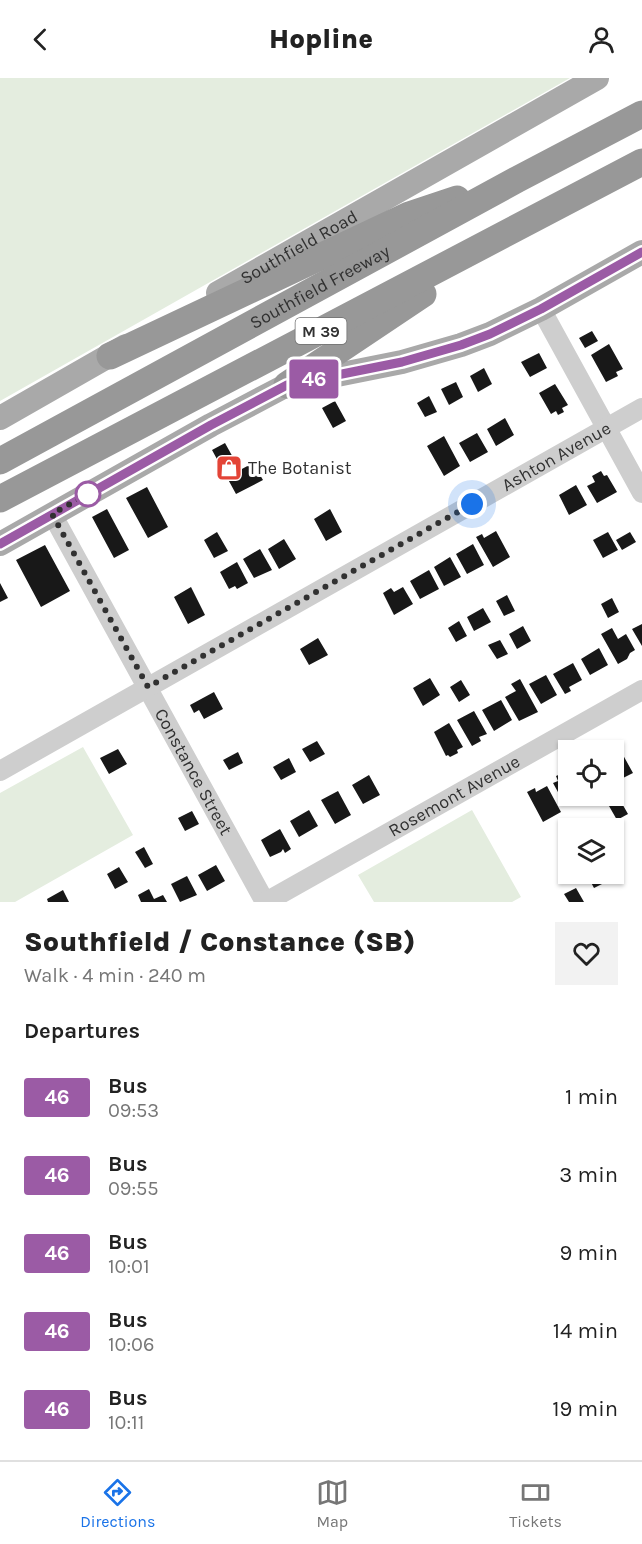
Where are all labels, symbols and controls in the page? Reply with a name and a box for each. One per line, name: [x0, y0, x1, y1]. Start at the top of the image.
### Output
icon: back: [24, 23, 57, 56]
text: Hopline: [269, 23, 373, 55]
icon: person: [585, 23, 618, 56]
street label: Southfield Road: [236, 205, 362, 289]
street label: Southfield Freeway: [246, 240, 394, 334]
road number: M 39: [296, 318, 346, 344]
line badge: 46: [287, 360, 341, 398]
text: 46: [301, 367, 327, 391]
street label: Ashton Avenue: [498, 417, 615, 496]
shop icon: The Botanist: [214, 453, 244, 483]
place label: The Botanist: [248, 457, 352, 479]
unlabelled marker: [75, 481, 101, 507]
your location: [457, 489, 487, 519]
street label: Constance Street: [150, 705, 237, 839]
map controls: [558, 740, 624, 884]
button: locate: [558, 740, 624, 806]
street label: Rosemont Avenue: [385, 750, 524, 842]
button: layers: [558, 818, 624, 884]
button: heart: [555, 922, 618, 985]
text: Southfield / Constance (SB): [24, 925, 415, 958]
text: Walk · 4 min · 240 m: [24, 964, 206, 987]
text: Departures: [24, 1018, 140, 1044]
text: Bus: [108, 1073, 148, 1099]
text: 1 min: [565, 1084, 618, 1110]
text: 46: [44, 1085, 70, 1109]
text: 09:53: [108, 1099, 159, 1122]
text: Bus: [108, 1151, 148, 1177]
text: 3 min: [559, 1162, 618, 1188]
text: 46: [44, 1163, 70, 1187]
text: 09:55: [108, 1177, 159, 1200]
text: Bus: [108, 1229, 148, 1255]
text: 9 min: [560, 1240, 618, 1266]
text: 46: [44, 1241, 70, 1265]
text: 10:01: [108, 1255, 150, 1278]
text: Bus: [108, 1307, 148, 1333]
text: 14 min: [553, 1318, 618, 1344]
text: 46: [44, 1319, 70, 1343]
text: 10:06: [108, 1333, 154, 1356]
text: Bus: [108, 1385, 148, 1411]
text: 19 min: [552, 1396, 618, 1422]
text: 46: [44, 1397, 70, 1421]
text: 10:11: [108, 1411, 144, 1434]
tab: Directions: [80, 1476, 155, 1531]
tab: Map: [316, 1476, 349, 1531]
tab: Tickets: [509, 1476, 562, 1531]

